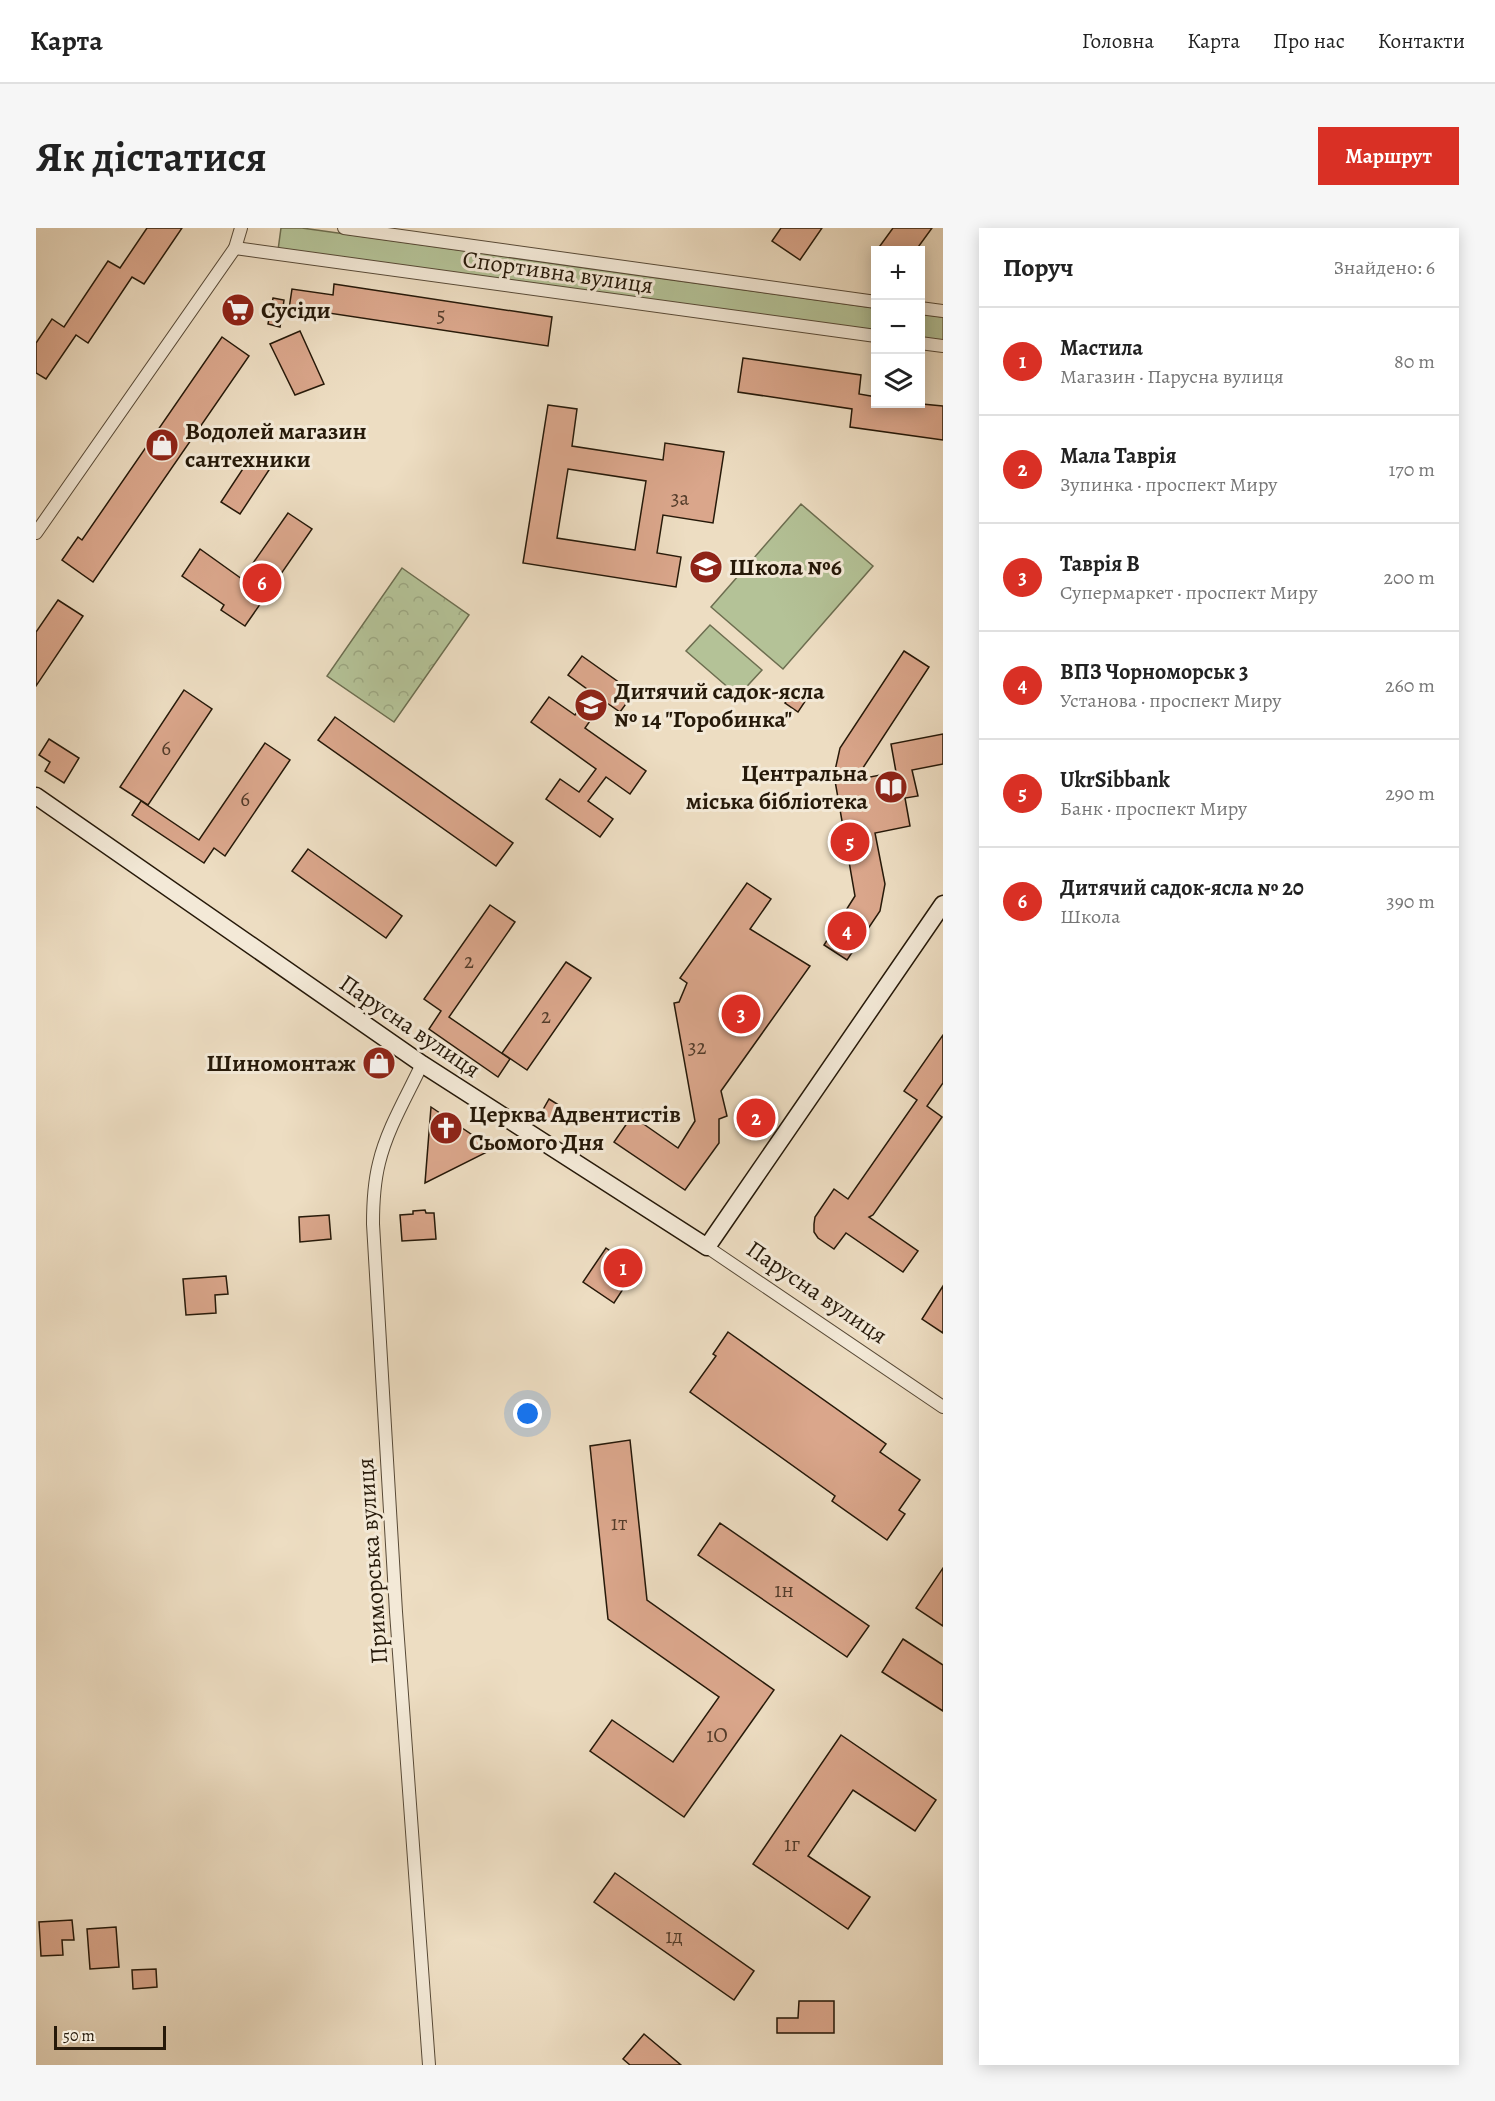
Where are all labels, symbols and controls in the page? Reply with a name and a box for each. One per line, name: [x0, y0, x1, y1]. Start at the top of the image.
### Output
text: Карта: [30, 22, 103, 60]
text: Головна: [1082, 27, 1154, 55]
text: Карта: [1187, 27, 1240, 55]
text: Про нас: [1273, 27, 1345, 55]
text: Контакти: [1378, 27, 1465, 55]
button: Маршрут: [1318, 127, 1459, 185]
text: Як дістатися: [36, 128, 267, 185]
street label: Спортивна вулиця: [461, 243, 655, 301]
map controls: [871, 246, 925, 408]
button: +: [871, 246, 925, 300]
text: Поруч: [1003, 250, 1074, 285]
text: Знайдено: 6: [1333, 254, 1435, 281]
supermarket icon: Сусіди: [220, 292, 256, 328]
place label: Сусіди: [261, 294, 331, 326]
button: −: [871, 300, 925, 354]
house number: 5: [436, 301, 446, 329]
text: Мастила: [1060, 333, 1143, 363]
text: 1: [1019, 348, 1026, 375]
text: 80 m: [1394, 348, 1435, 375]
button: layers: [871, 354, 925, 408]
text: Магазин · Парусна вулиця: [1060, 363, 1284, 390]
place label: Водолей магазин сантехники: [185, 415, 367, 475]
shop icon: Водолей магазин сантехники: [144, 427, 180, 463]
text: Мала Таврія: [1060, 441, 1177, 471]
text: 2: [1018, 456, 1027, 483]
text: 170 m: [1389, 456, 1435, 483]
text: Зупинка · проспект Миру: [1060, 471, 1277, 498]
house number: 3а: [671, 484, 690, 512]
school or university icon: Школа №6: [688, 549, 724, 585]
text: Таврія В: [1060, 549, 1140, 579]
place label: Школа №6: [729, 551, 842, 583]
pin: 6: [242, 560, 282, 606]
text: 3: [1018, 564, 1027, 591]
text: 200 m: [1384, 564, 1435, 591]
text: Супермаркет · проспект Миру: [1060, 579, 1317, 606]
text: ВПЗ Чорноморськ 3: [1060, 657, 1249, 687]
text: 4: [1018, 672, 1027, 699]
text: 260 m: [1385, 672, 1435, 699]
place label: Дитячий садок-ясла № 14 "Горобинка": [614, 675, 825, 735]
school or university icon: Дитячий садок-ясла № 14 "Горобинка": [573, 687, 609, 723]
text: Установа · проспект Миру: [1060, 687, 1281, 714]
house number: 6: [161, 734, 171, 762]
place label: Центральна міська бібліотека: [686, 757, 869, 817]
text: UkrSibbank: [1060, 765, 1170, 795]
library icon: Центральна міська бібліотека: [873, 769, 909, 805]
text: 5: [1018, 780, 1027, 807]
text: 290 m: [1385, 780, 1435, 807]
house number: 6: [240, 785, 250, 813]
text: Банк · проспект Миру: [1060, 795, 1247, 822]
pin: 5: [830, 820, 870, 864]
text: Дитячий садок-ясла № 20: [1060, 873, 1304, 903]
text: 6: [1018, 888, 1027, 915]
text: 390 m: [1386, 888, 1435, 915]
text: Школа: [1060, 903, 1120, 930]
pin: 4: [828, 908, 866, 954]
house number: 2: [464, 947, 474, 975]
street label: Парусна вулиця: [333, 967, 487, 1085]
pin: 3: [722, 992, 760, 1036]
house number: 2: [541, 1002, 551, 1030]
house number: 32: [688, 1033, 706, 1061]
shop icon: Шиномонтаж: [361, 1045, 397, 1081]
place label: Шиномонтаж: [206, 1047, 356, 1079]
pin: 2: [736, 1096, 776, 1140]
place label: Церква Адвентистів Сьомого Дня: [469, 1098, 681, 1158]
church icon: Церква Адвентистів Сьомого Дня: [428, 1110, 464, 1146]
street label: Парусна вулиця: [740, 1233, 894, 1351]
pin: 1: [604, 1246, 642, 1290]
your location: [513, 1399, 542, 1428]
street label: Приморська вулиця: [349, 1457, 395, 1665]
house number: 1т: [611, 1509, 627, 1537]
house number: 1н: [774, 1576, 794, 1604]
house number: 1О: [706, 1721, 728, 1749]
house number: 1г: [784, 1830, 800, 1858]
house number: 1д: [665, 1922, 683, 1950]
scale bar: [54, 2023, 166, 2050]
text: 50 m: [63, 2025, 95, 2047]

